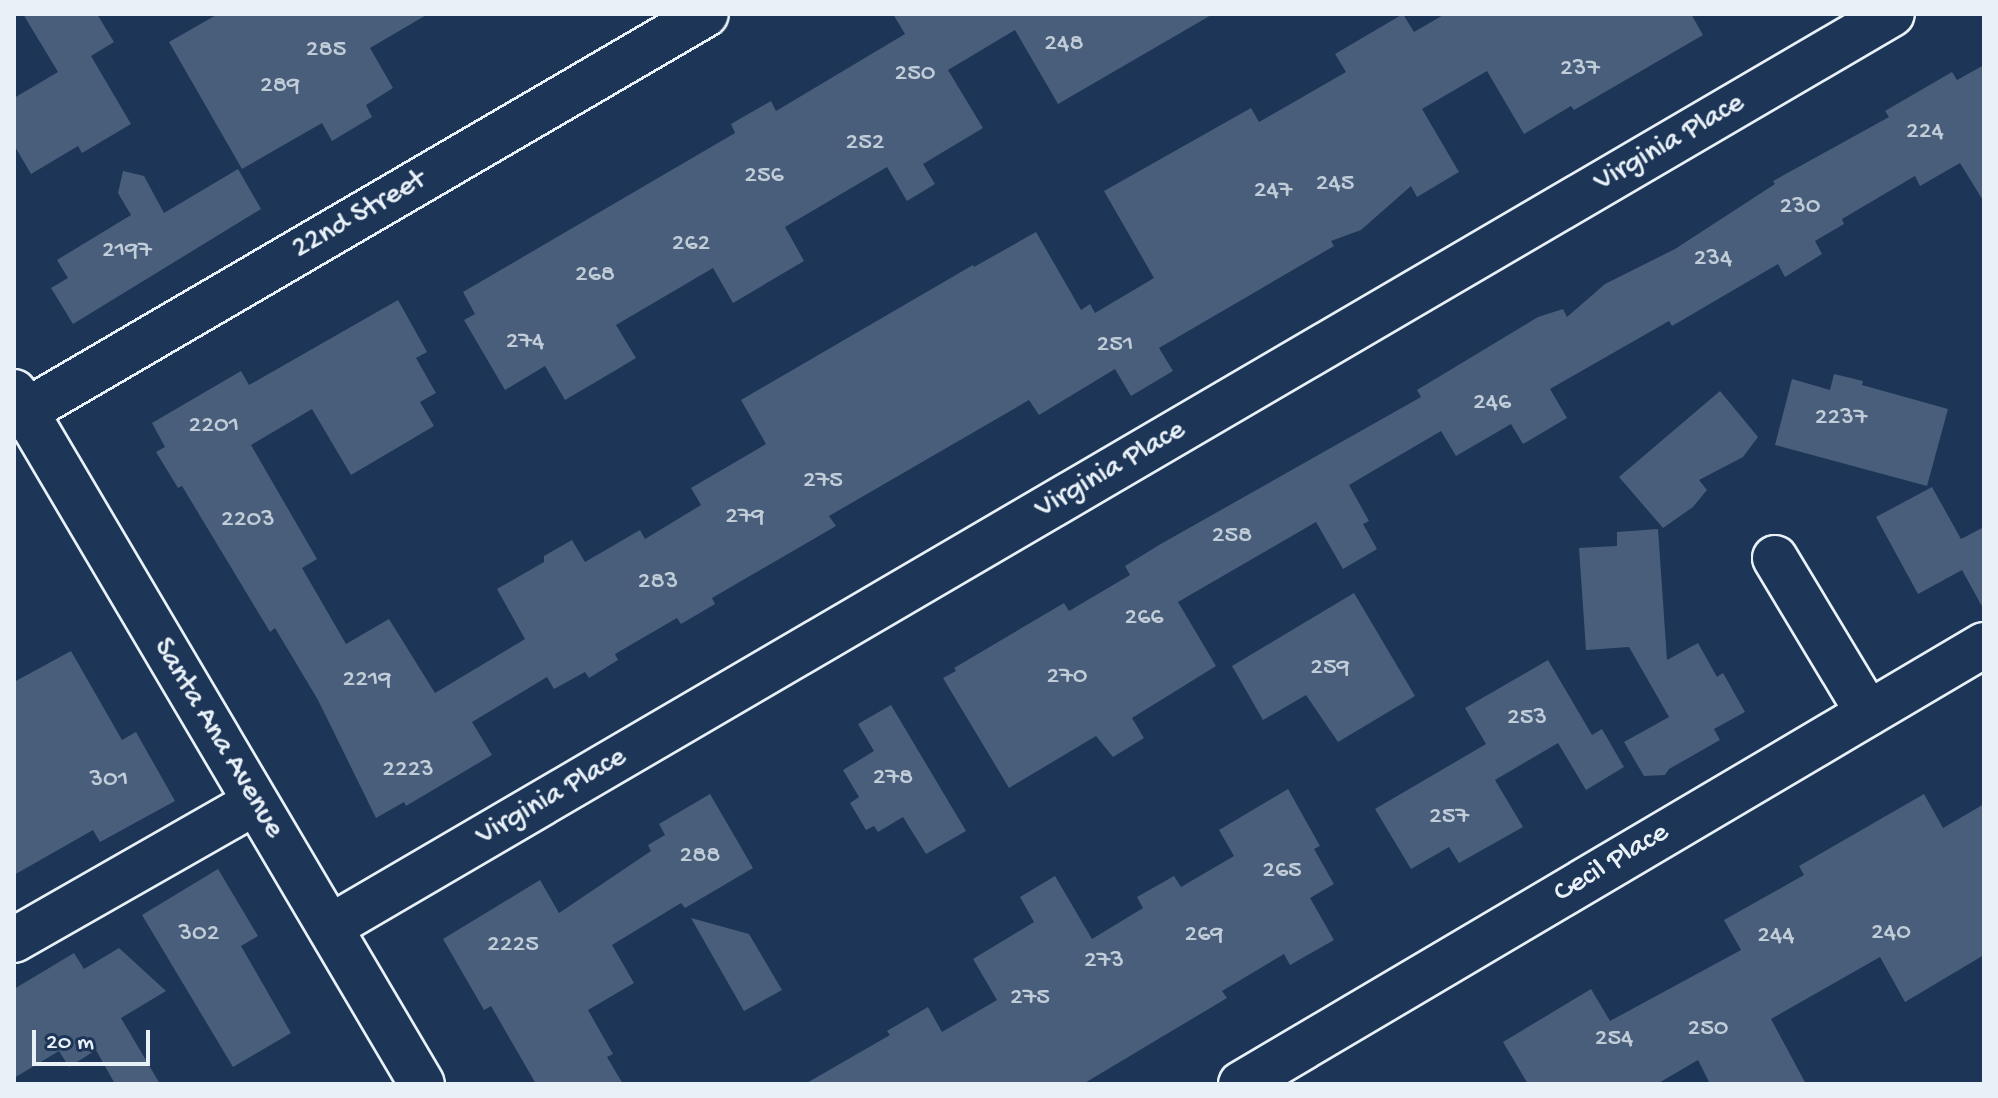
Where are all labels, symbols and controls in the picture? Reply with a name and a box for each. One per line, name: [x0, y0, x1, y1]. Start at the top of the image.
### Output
house number: 248: [1044, 29, 1084, 61]
house number: 285: [306, 35, 346, 67]
house number: 237: [1560, 54, 1600, 86]
house number: 250: [894, 59, 936, 91]
house number: 289: [260, 71, 300, 103]
street label: Virginia Place: [1589, 87, 1751, 201]
house number: 224: [1906, 117, 1944, 149]
house number: 252: [845, 128, 885, 160]
house number: 256: [744, 161, 784, 193]
street label: 22nd Street: [287, 163, 433, 269]
house number: 245: [1316, 169, 1354, 201]
house number: 247: [1254, 176, 1292, 208]
house number: 230: [1779, 192, 1821, 224]
house number: 262: [672, 229, 710, 261]
house number: 2197: [102, 236, 152, 268]
house number: 234: [1694, 244, 1732, 276]
house number: 268: [575, 260, 615, 292]
house number: 274: [506, 327, 544, 359]
house number: 251: [1097, 330, 1133, 362]
house number: 246: [1473, 388, 1511, 420]
house number: 2237: [1815, 403, 1867, 435]
house number: 2201: [189, 411, 239, 443]
street label: Virginia Place: [1030, 414, 1192, 528]
house number: 275: [803, 466, 843, 498]
house number: 279: [725, 502, 765, 534]
house number: 2203: [221, 505, 275, 537]
house number: 258: [1212, 521, 1252, 553]
house number: 283: [638, 567, 678, 599]
house number: 266: [1124, 603, 1164, 635]
street label: Santa Ana Avenue: [143, 633, 291, 845]
house number: 259: [1310, 653, 1350, 685]
house number: 270: [1046, 662, 1088, 694]
house number: 2219: [342, 665, 392, 697]
house number: 253: [1507, 703, 1547, 735]
street label: Virginia Place: [471, 741, 633, 855]
house number: 2223: [382, 755, 434, 787]
house number: 278: [873, 763, 913, 795]
house number: 301: [90, 765, 128, 797]
house number: 257: [1429, 802, 1469, 834]
street label: Cecil Place: [1548, 816, 1676, 912]
house number: 288: [679, 841, 721, 873]
house number: 265: [1262, 856, 1302, 888]
house number: 240: [1871, 918, 1911, 950]
house number: 302: [178, 919, 220, 951]
house number: 269: [1185, 920, 1223, 952]
house number: 244: [1757, 921, 1795, 953]
house number: 2225: [487, 930, 539, 962]
house number: 273: [1084, 946, 1124, 978]
house number: 275: [1010, 983, 1050, 1015]
scale bar: [36, 1014, 154, 1064]
house number: 250: [1687, 1014, 1729, 1046]
house number: 254: [1595, 1024, 1633, 1056]
text: 20 m: [46, 1029, 94, 1058]

